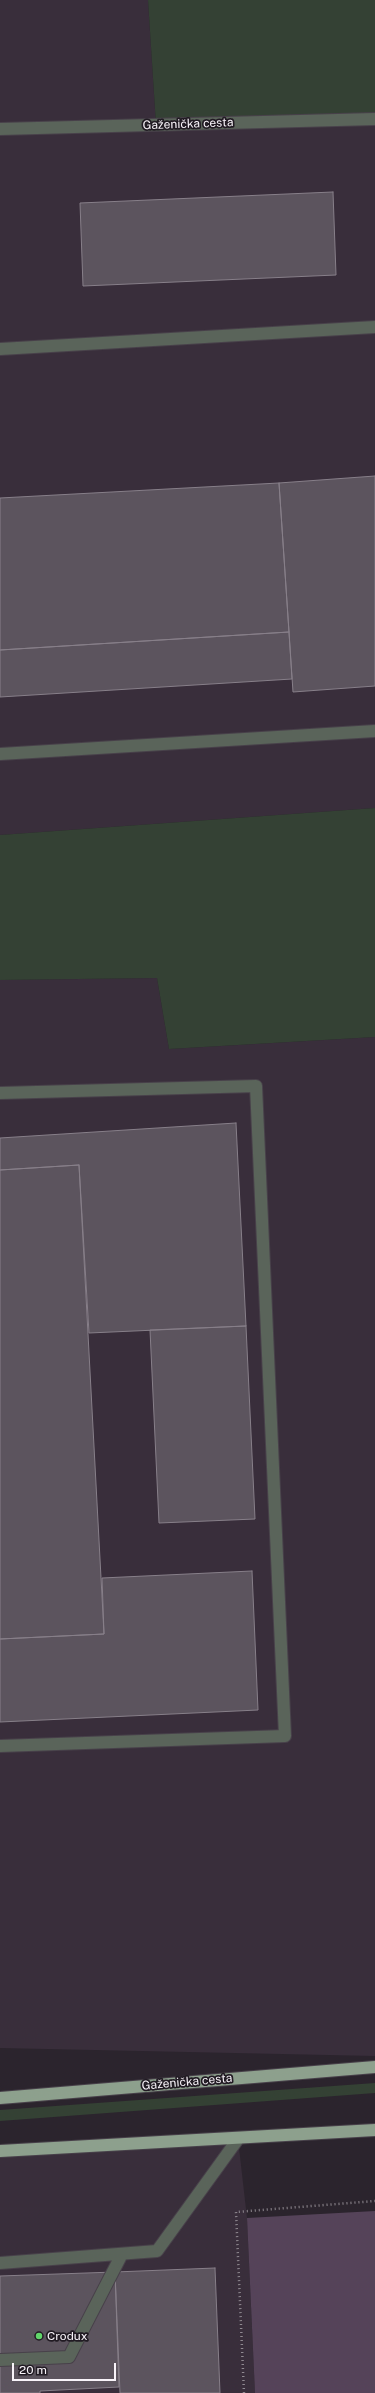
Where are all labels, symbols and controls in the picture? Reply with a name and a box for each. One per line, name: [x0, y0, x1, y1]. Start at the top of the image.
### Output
street label: Gaženička cesta: [142, 115, 234, 133]
street label: Gaženička cesta: [141, 2071, 233, 2093]
place label: Crodux: [47, 2329, 88, 2343]
marker: Crodux: [34, 2331, 44, 2341]
scale bar: [14, 2355, 118, 2381]
text: 20 m: [19, 2363, 47, 2377]

